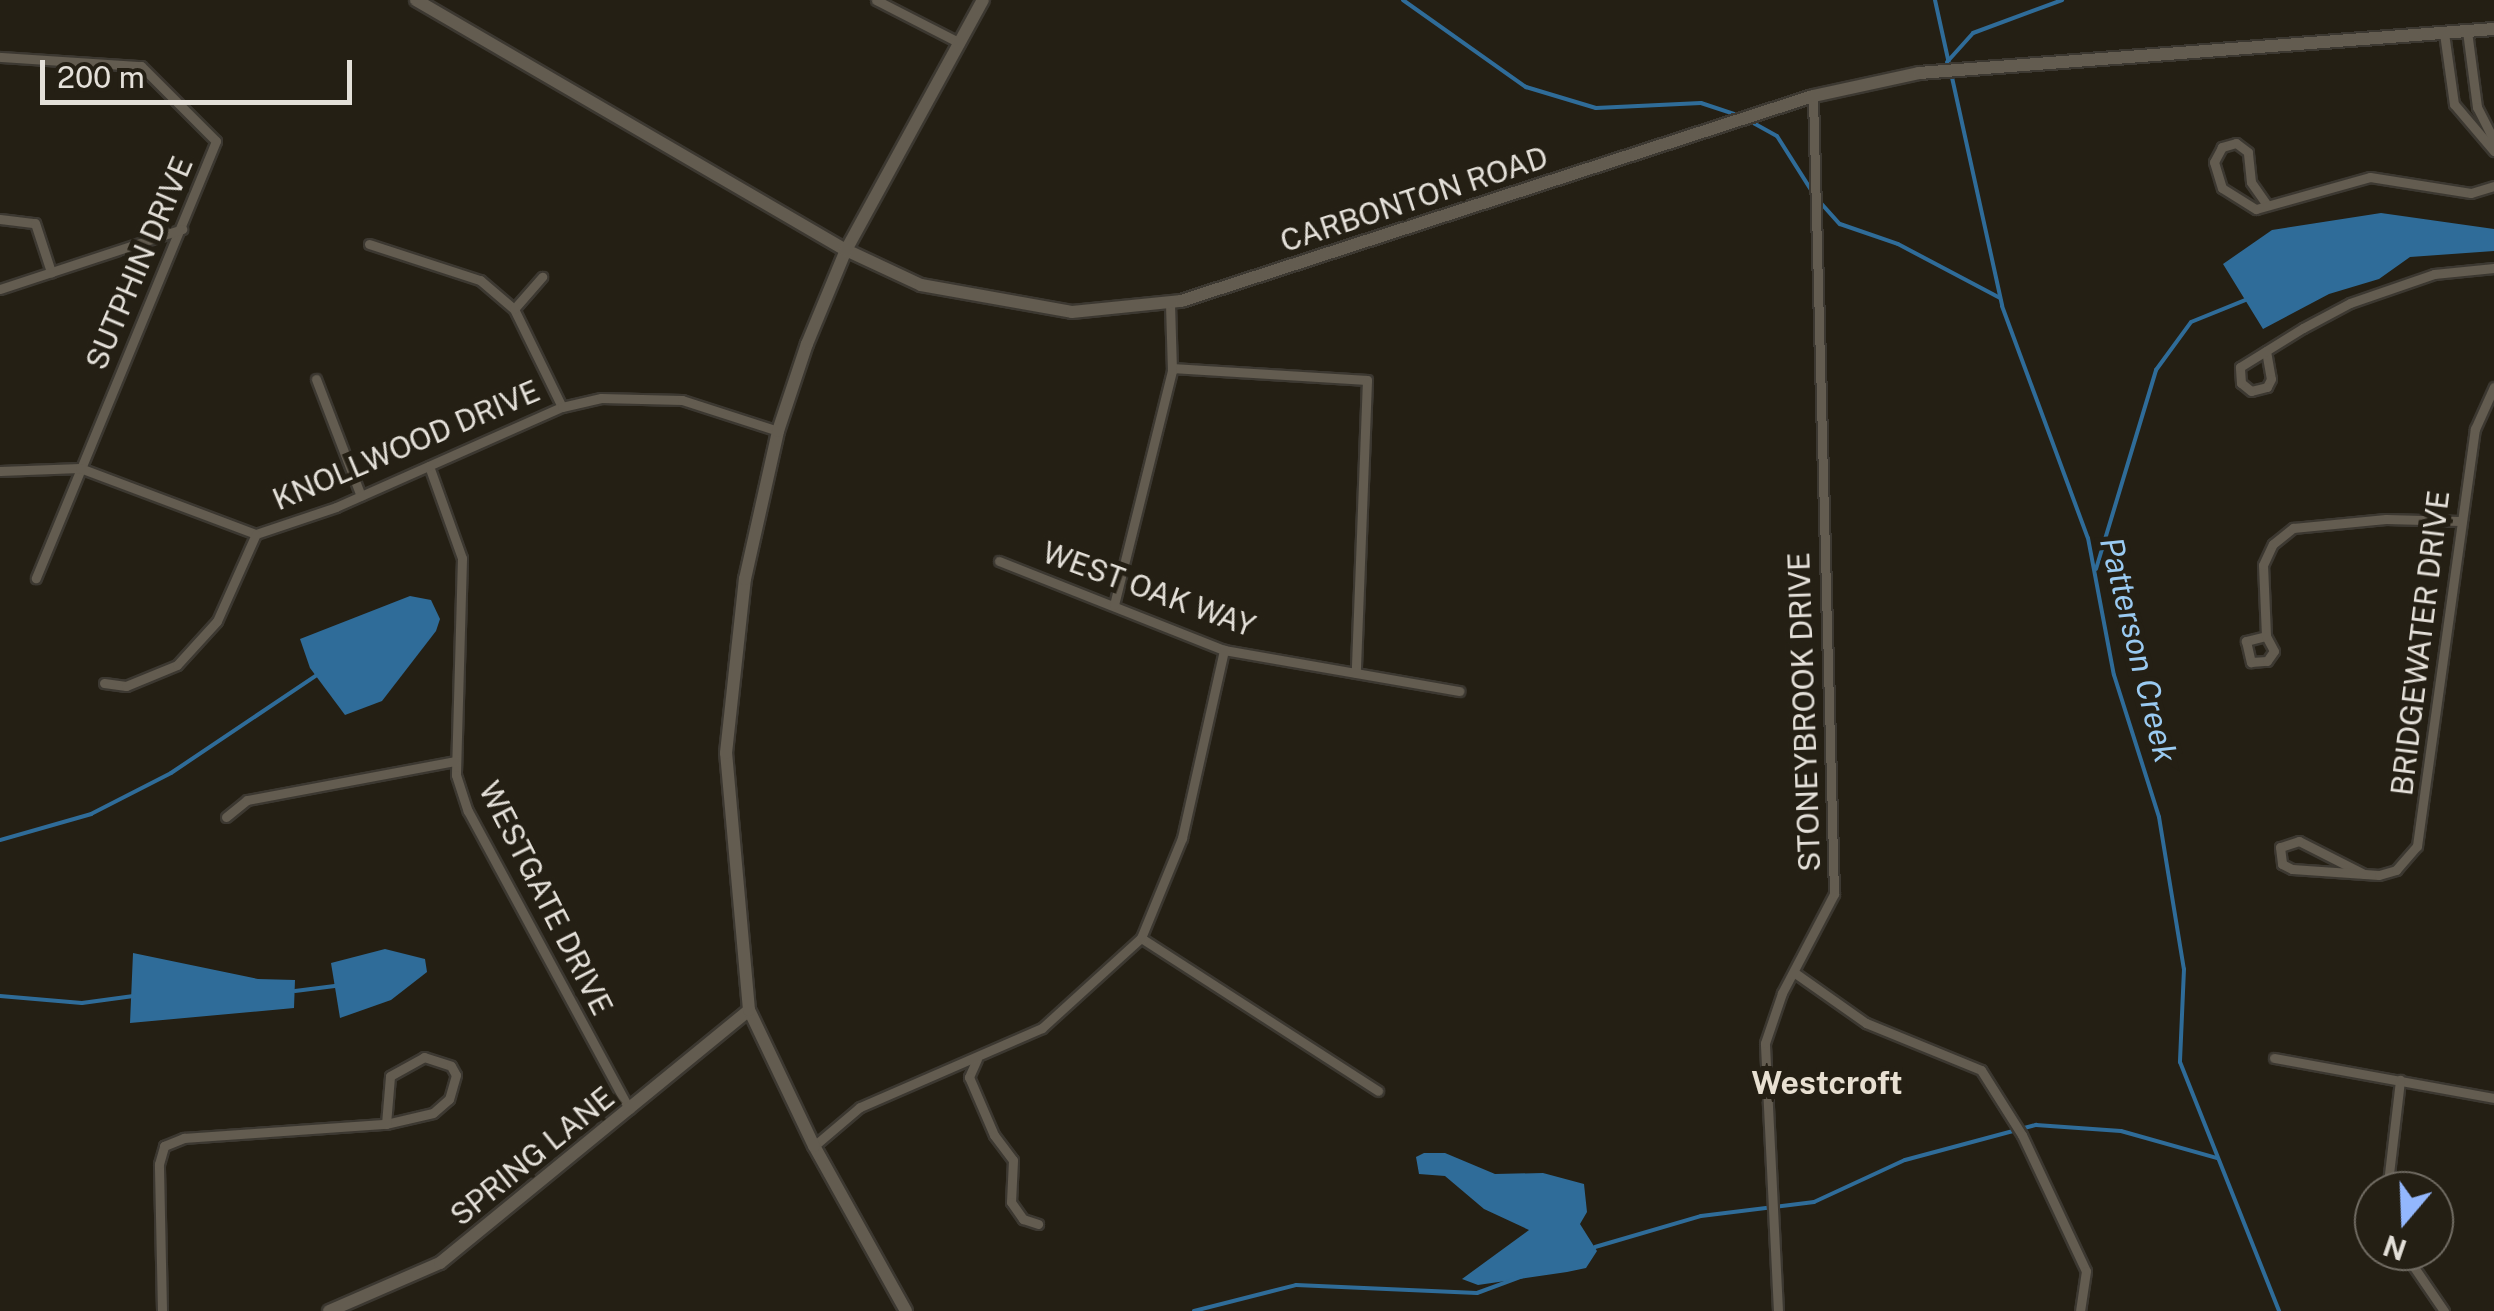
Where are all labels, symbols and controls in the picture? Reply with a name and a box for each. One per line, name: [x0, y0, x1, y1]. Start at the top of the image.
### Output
scale bar: [45, 40, 358, 102]
text: 200 m: [57, 59, 145, 95]
street label: CARBONTON ROAD: [1276, 139, 1552, 259]
street label: SUTPHIN DRIVE: [78, 151, 200, 375]
street label: KNOLLWOOD DRIVE: [267, 372, 545, 518]
street label: BRIDGEWATER DRIVE: [2383, 488, 2457, 798]
water label: Patterson Creek: [2091, 533, 2185, 767]
street label: WEST OAK WAY: [1037, 534, 1261, 644]
street label: STONEYBROOK DRIVE: [1780, 552, 1828, 872]
street label: WESTGATE DRIVE: [472, 775, 620, 1021]
district label: Westcroft: [1751, 1064, 1903, 1102]
street label: SPRING LANE: [443, 1079, 621, 1233]
north arrow: [2354, 1171, 2454, 1271]
text: N: [2379, 1229, 2410, 1267]

